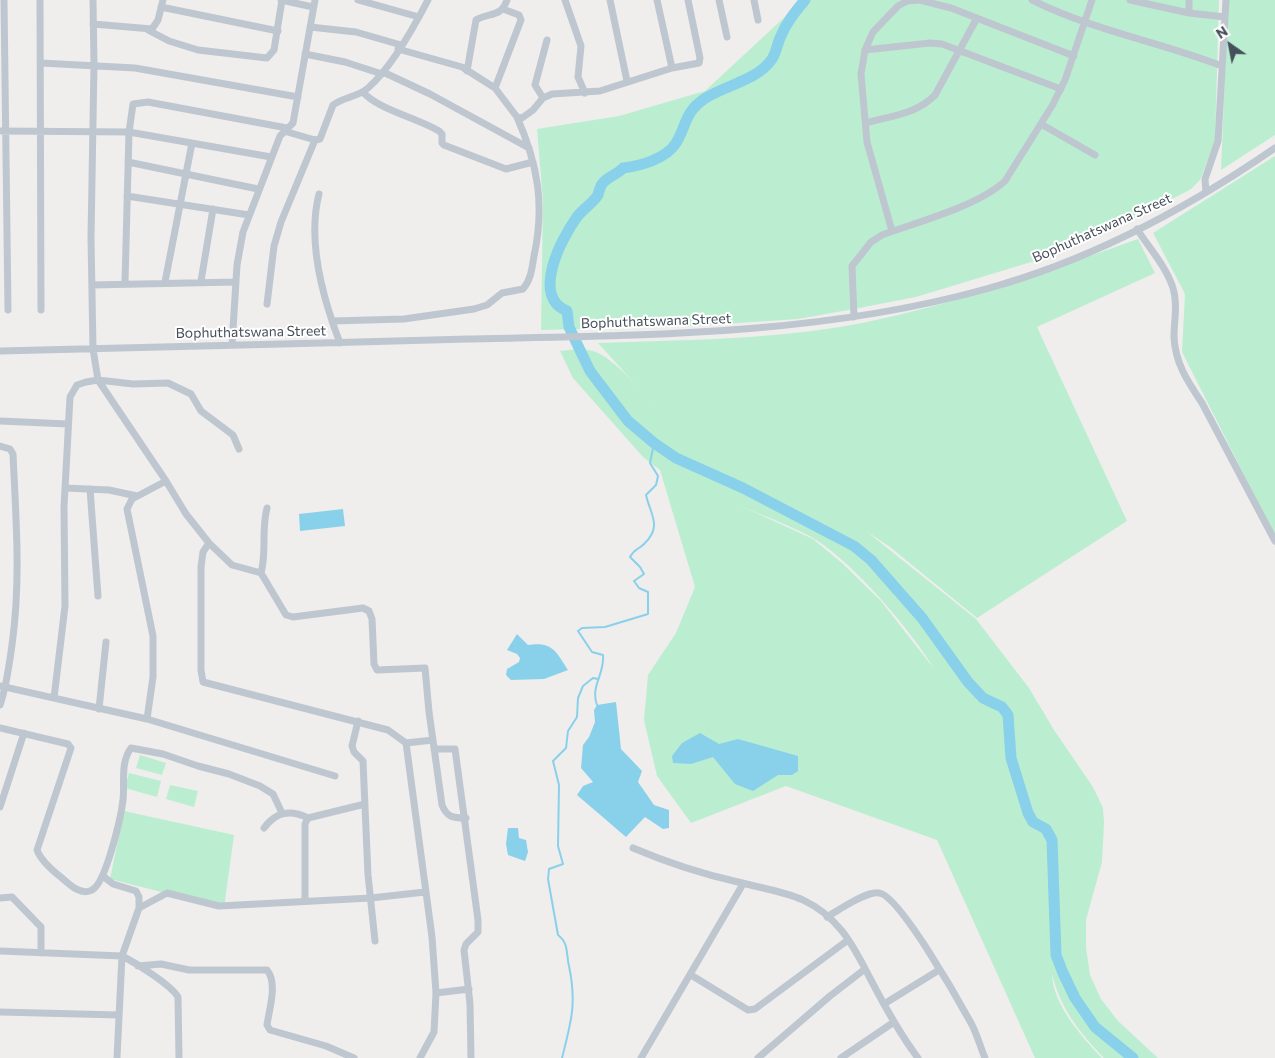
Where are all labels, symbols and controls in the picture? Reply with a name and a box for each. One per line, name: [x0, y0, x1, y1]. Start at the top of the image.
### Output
north arrow: [1205, 20, 1255, 70]
text: N: [1213, 22, 1231, 42]
street label: Bophuthatswana Street: [1030, 190, 1174, 266]
street label: Bophuthatswana Street: [580, 310, 732, 332]
street label: Bophuthatswana Street: [176, 322, 326, 342]

